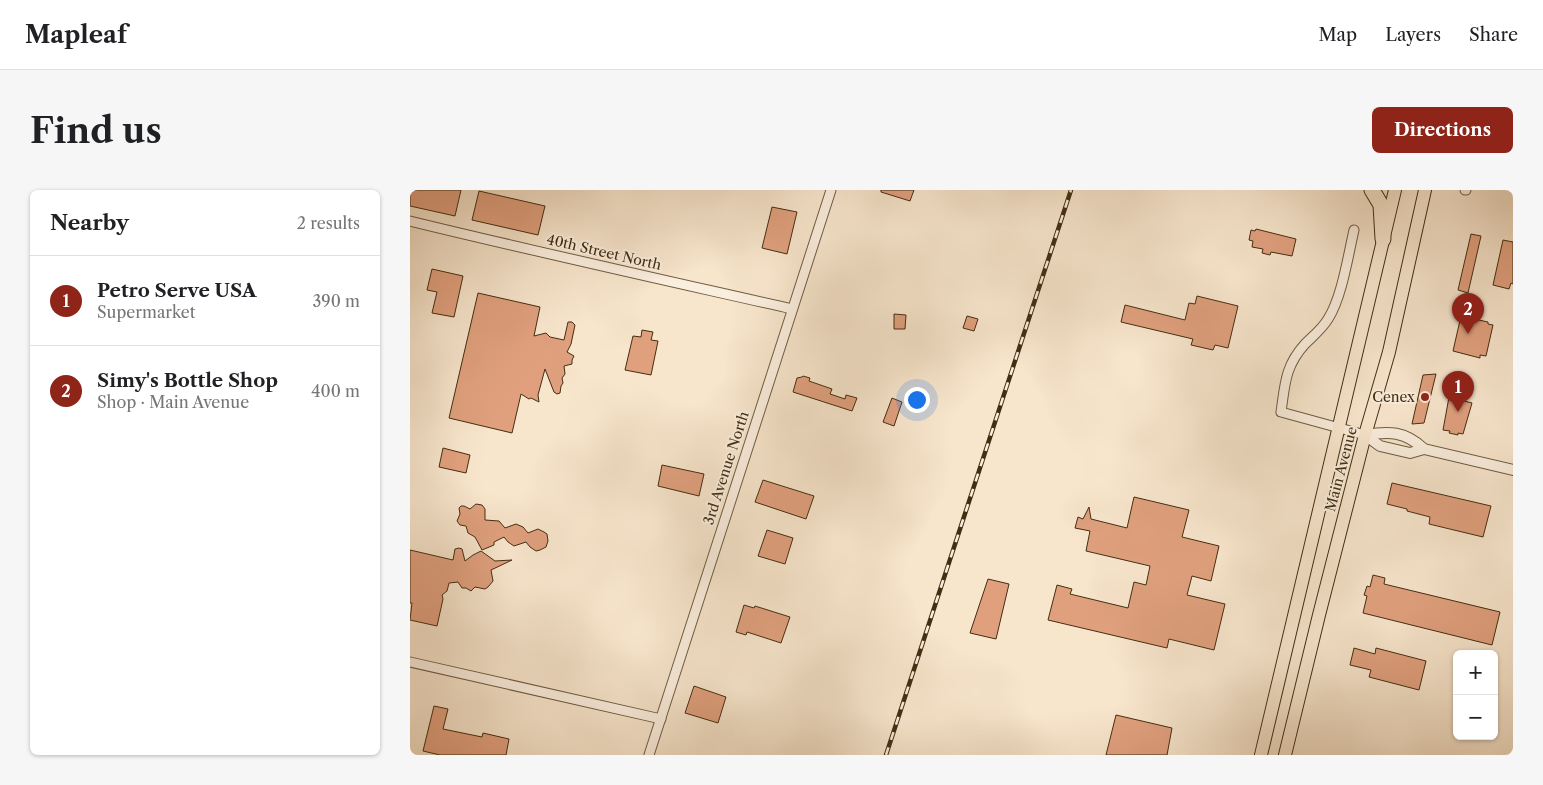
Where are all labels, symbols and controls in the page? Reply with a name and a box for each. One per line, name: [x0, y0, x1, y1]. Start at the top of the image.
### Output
text: Mapleaf: [25, 20, 127, 49]
text: Map: [1319, 24, 1357, 46]
text: Layers: [1385, 24, 1441, 46]
text: Share: [1469, 24, 1518, 46]
button: Directions: [1372, 107, 1513, 153]
text: Find us: [30, 109, 162, 152]
text: Nearby: [50, 210, 129, 235]
text: 2 results: [297, 213, 360, 233]
street label: 40th Street North: [545, 230, 663, 274]
text: Petro Serve USA: [97, 279, 256, 302]
text: 1: [62, 291, 70, 311]
text: 390 m: [313, 291, 360, 311]
pin: 2: [1452, 293, 1484, 334]
text: Supermarket: [97, 302, 195, 322]
text: Simy's Bottle Shop: [97, 369, 278, 392]
pin: 1: [1442, 371, 1474, 412]
text: 2: [61, 381, 71, 401]
text: 400 m: [311, 381, 360, 401]
your location: [904, 387, 930, 413]
place label: Cenex: [1372, 388, 1416, 406]
marker: Cenex: [1419, 391, 1431, 403]
text: Shop · Main Avenue: [97, 392, 249, 412]
street label: 3rd Avenue North: [699, 409, 753, 527]
street label: Main Avenue: [1321, 424, 1361, 514]
map controls: [1453, 650, 1498, 740]
button: +: [1453, 650, 1498, 695]
button: −: [1453, 695, 1498, 740]

